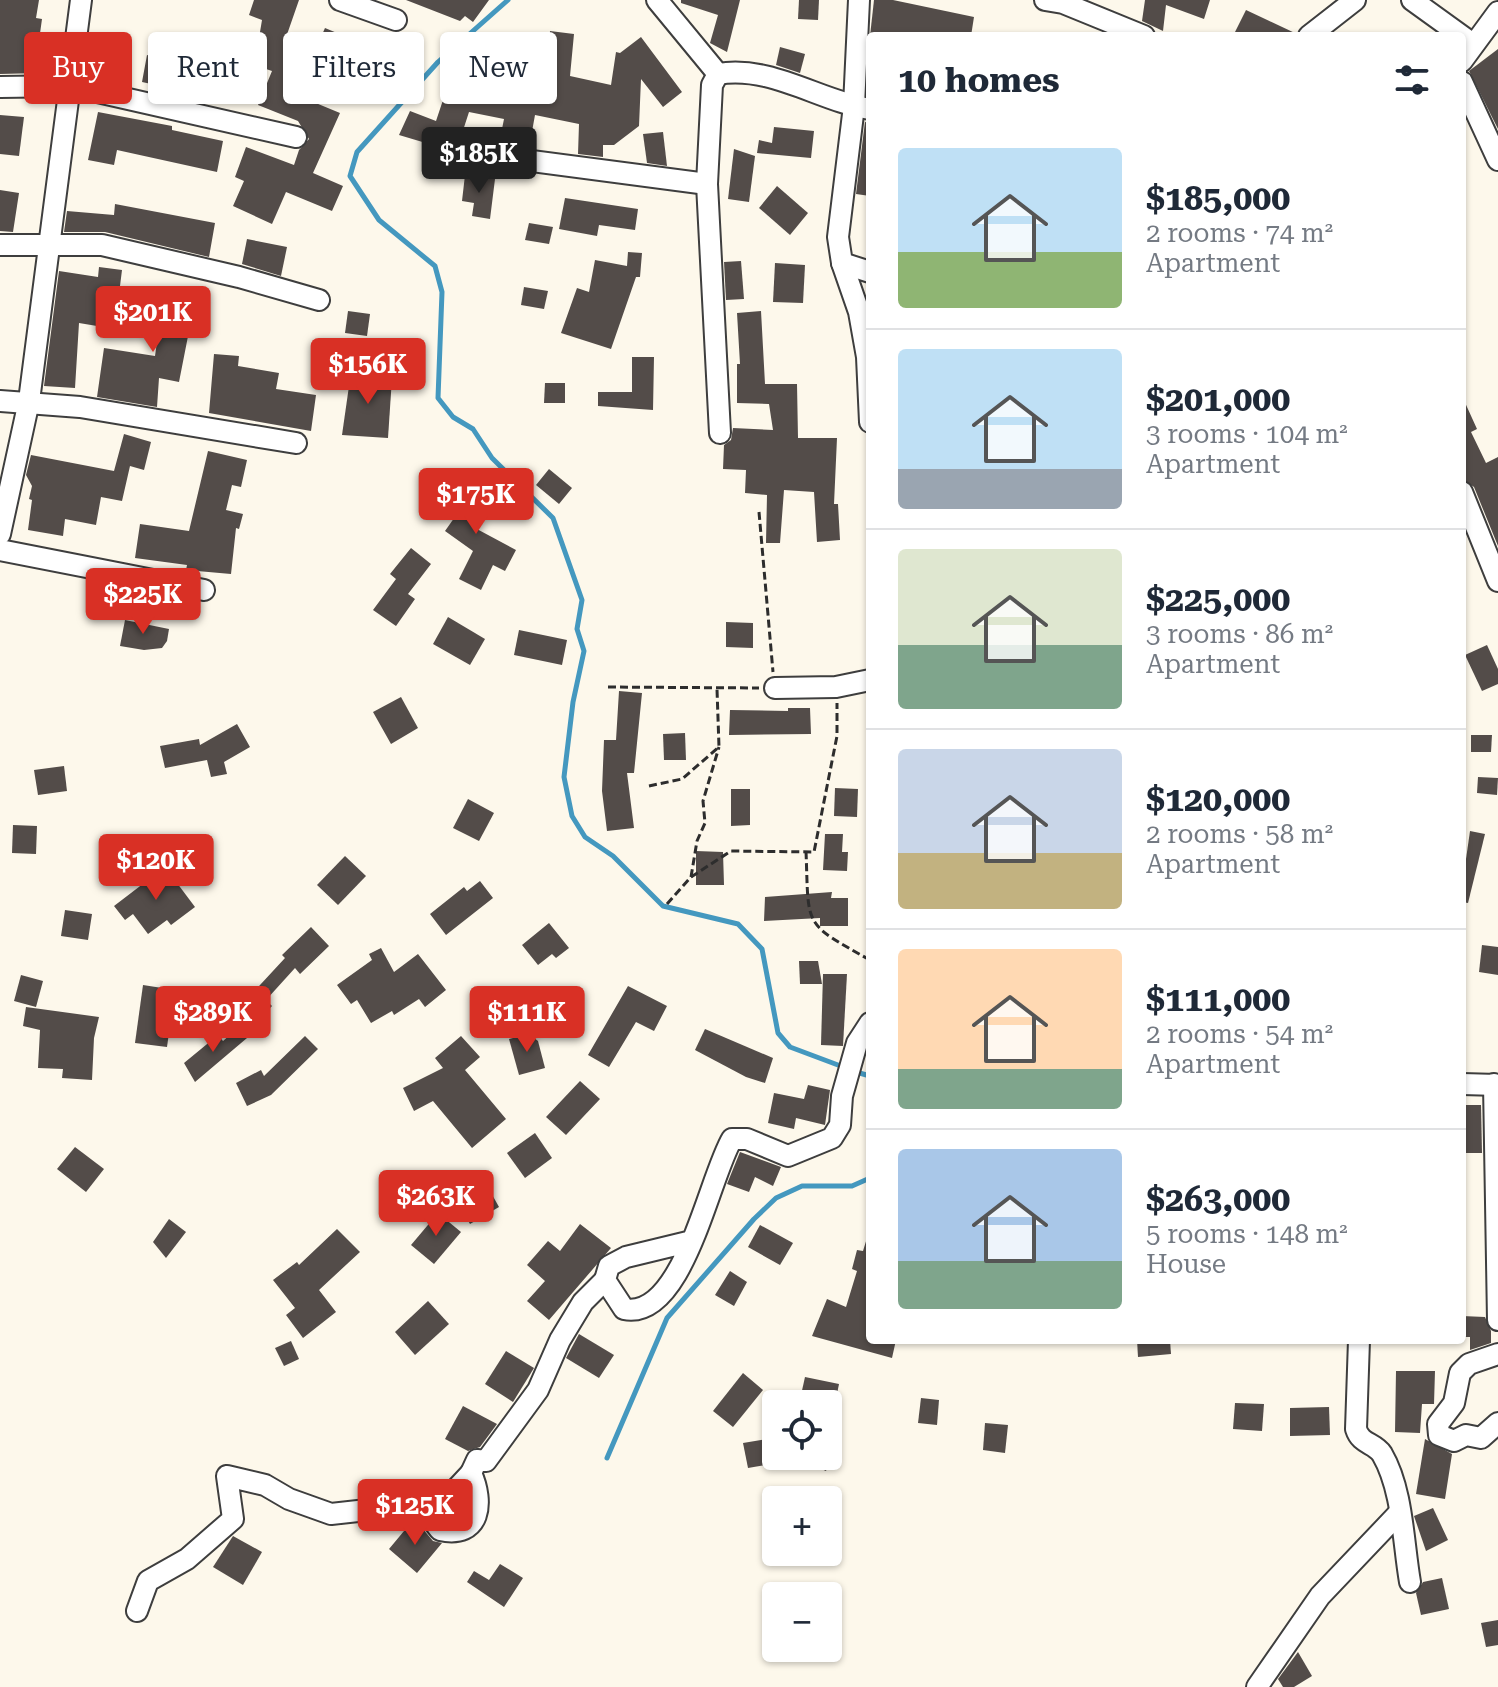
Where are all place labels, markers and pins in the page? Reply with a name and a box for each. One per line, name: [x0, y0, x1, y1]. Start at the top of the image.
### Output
pin: $185K: [423, 127, 535, 195]
pin: $201K: [97, 286, 209, 354]
pin: $156K: [312, 338, 424, 406]
pin: $175K: [420, 468, 532, 536]
pin: $225K: [87, 568, 199, 636]
pin: $120K: [100, 834, 212, 902]
pin: $289K: [157, 986, 269, 1054]
pin: $111K: [471, 986, 583, 1054]
pin: $263K: [380, 1170, 492, 1238]
pin: $125K: [359, 1479, 471, 1547]

